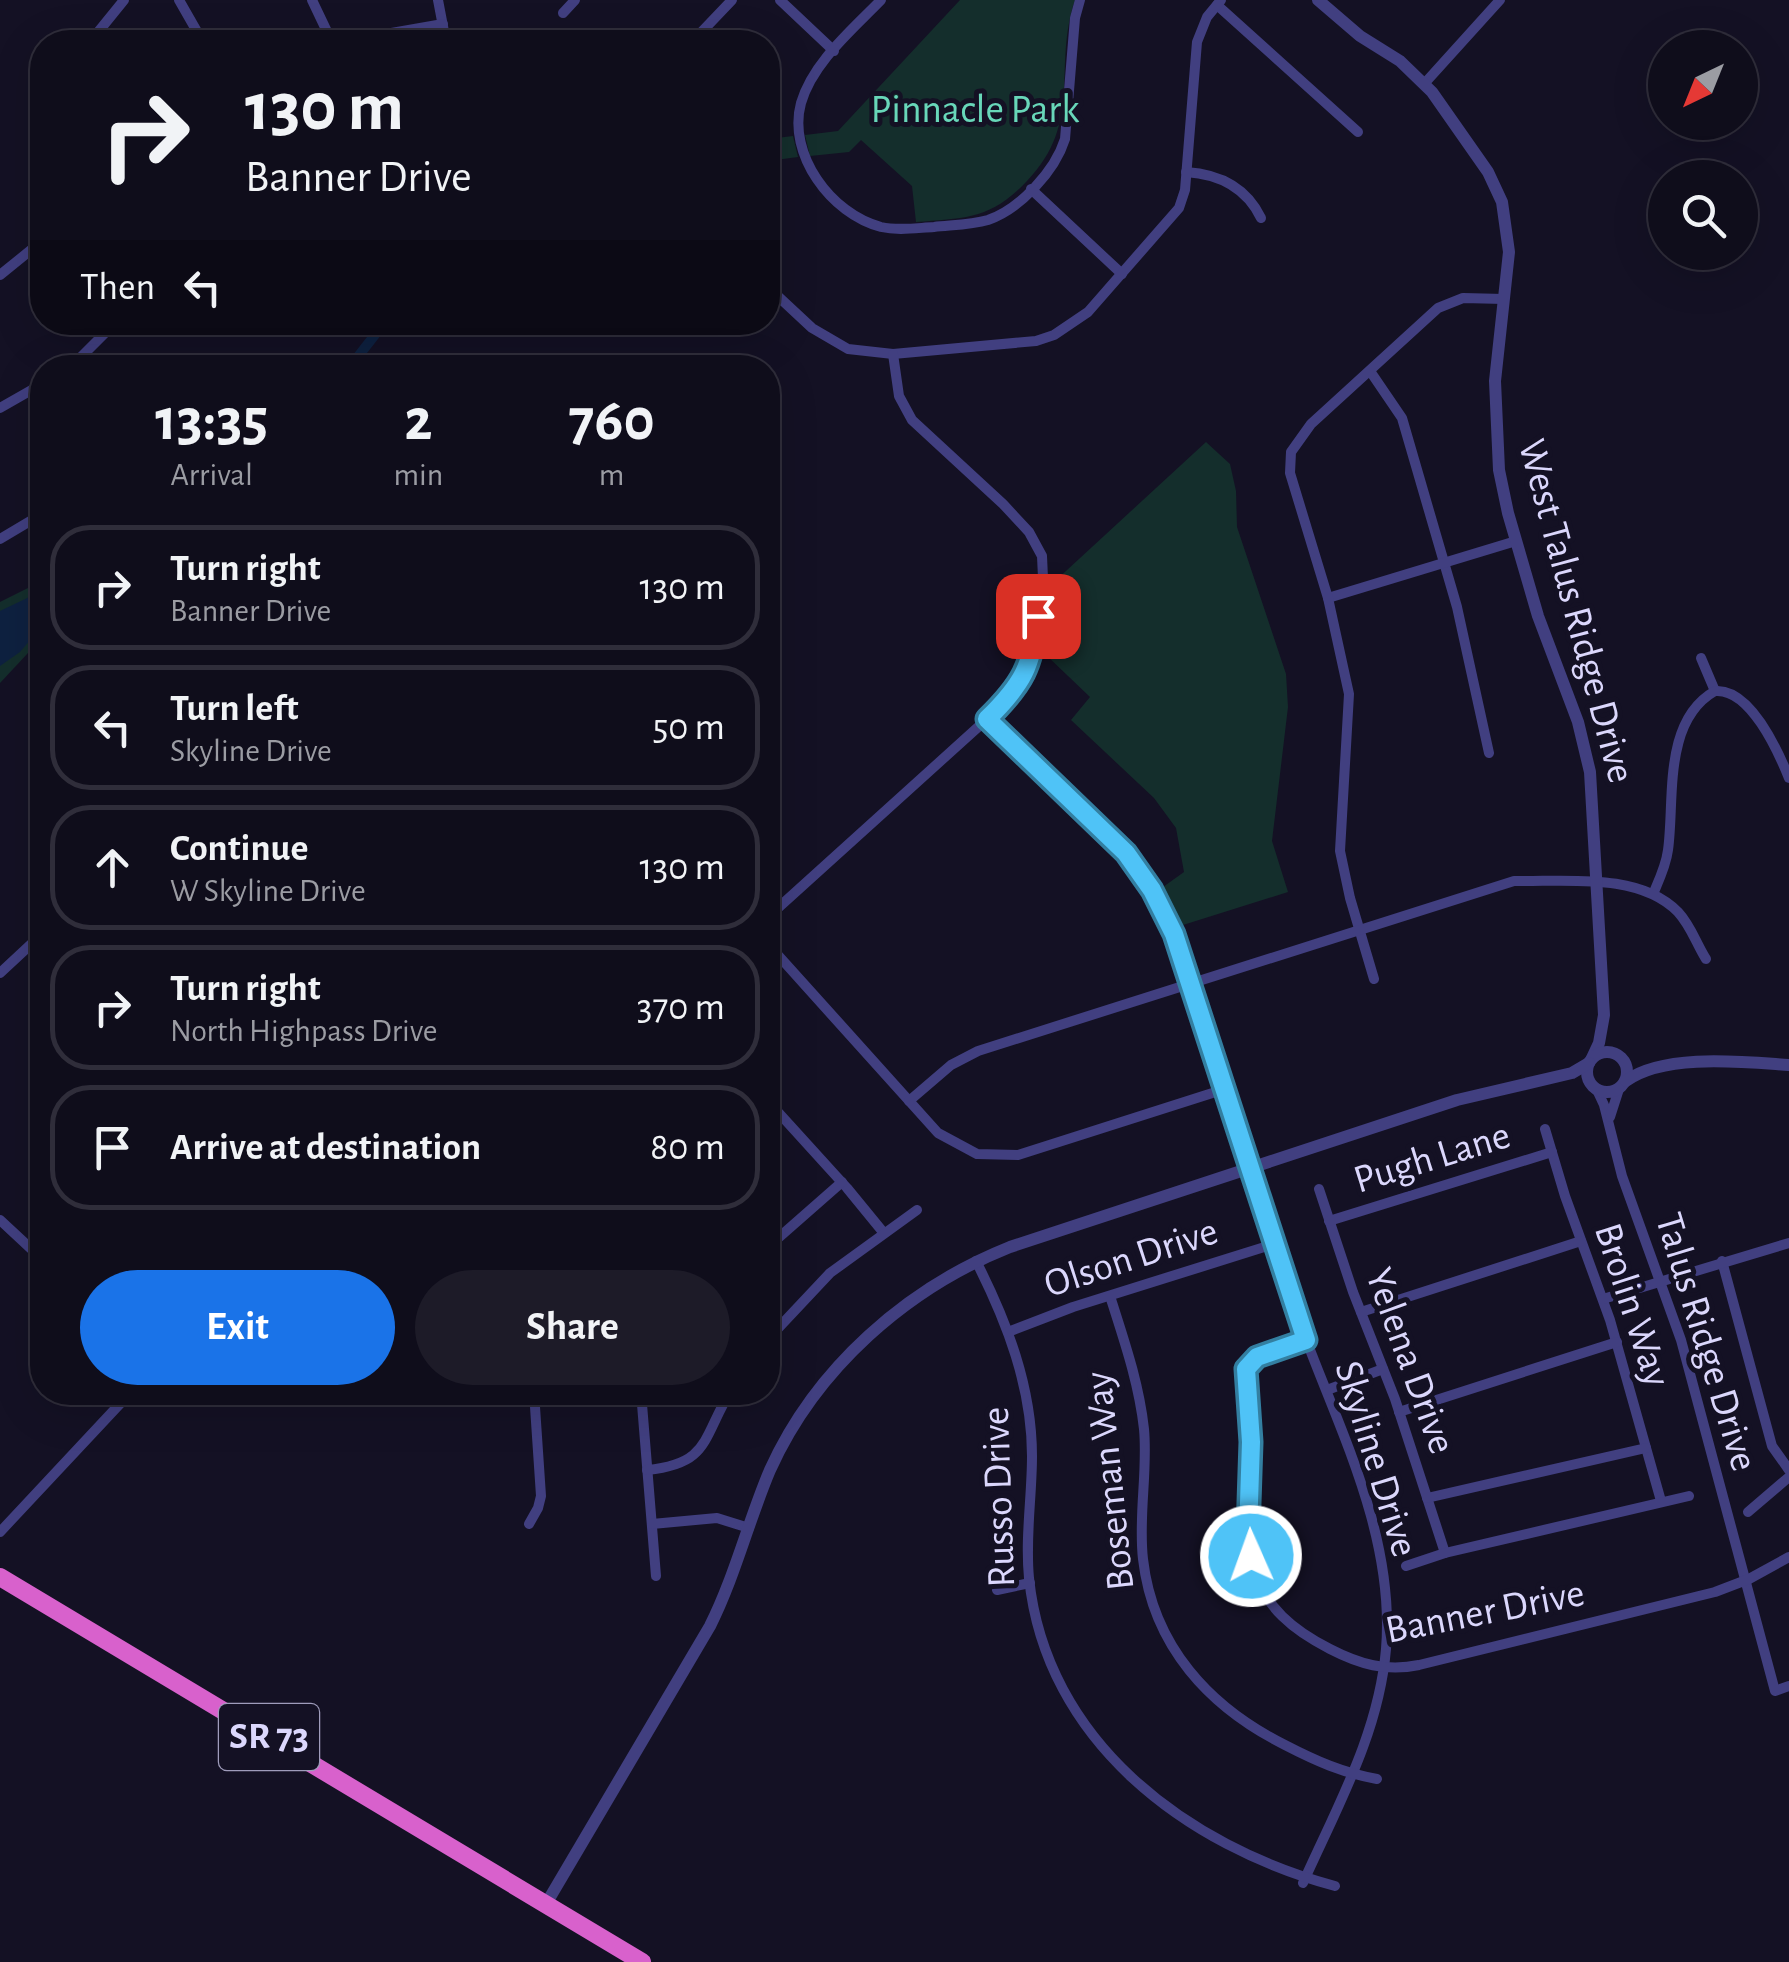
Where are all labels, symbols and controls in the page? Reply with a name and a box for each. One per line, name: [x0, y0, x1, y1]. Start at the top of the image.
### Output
north arrow: [1648, 30, 1758, 140]
map controls: [1648, 30, 1758, 270]
icon: right: [80, 70, 210, 200]
text: 130 m: [245, 73, 404, 143]
park label: Pinnacle Park: [870, 90, 1080, 130]
text: Banner Drive: [245, 155, 472, 200]
button: search: [1648, 160, 1758, 270]
icon: left: [175, 260, 230, 315]
text: Then: [80, 269, 155, 307]
text: 13:35: [155, 391, 268, 451]
text: 2: [404, 391, 433, 451]
text: 760: [569, 391, 655, 451]
street label: West Talus Ridge Drive: [1511, 435, 1641, 787]
text: Arrival: [171, 459, 253, 491]
text: min: [393, 459, 443, 491]
text: m: [599, 459, 624, 491]
text: Turn right: [170, 550, 320, 588]
icon: right: [85, 560, 140, 615]
text: 130 m: [640, 569, 725, 607]
pin: [996, 574, 1081, 659]
icon: arrive: [1011, 589, 1066, 644]
text: Banner Drive: [170, 595, 331, 627]
text: Turn left: [170, 690, 298, 728]
icon: left: [85, 700, 140, 755]
text: 50 m: [652, 709, 725, 747]
text: Skyline Drive: [170, 735, 332, 767]
text: Continue: [170, 830, 308, 868]
icon: ahead: [85, 840, 140, 895]
text: 130 m: [640, 849, 725, 887]
text: W Skyline Drive: [170, 875, 366, 907]
text: Turn right: [170, 970, 320, 1008]
icon: right: [85, 980, 140, 1035]
text: 370 m: [637, 989, 725, 1027]
text: North Highpass Drive: [170, 1015, 438, 1047]
street label: Pugh Lane: [1349, 1115, 1515, 1201]
icon: arrive: [85, 1120, 140, 1175]
text: Arrive at destination: [170, 1129, 481, 1167]
text: 80 m: [650, 1129, 725, 1167]
street label: Talus Ridge Drive: [1648, 1208, 1764, 1476]
street label: Olson Drive: [1039, 1211, 1223, 1305]
street label: Brolin Way: [1587, 1218, 1677, 1392]
street label: Yelena Drive: [1358, 1263, 1462, 1459]
button: Exit: [80, 1270, 395, 1385]
button: Share: [415, 1270, 730, 1385]
street label: Skyline Drive: [1327, 1356, 1425, 1562]
street label: Boseman Way: [1079, 1370, 1141, 1592]
street label: Russo Drive: [976, 1406, 1022, 1588]
position arrow: [1199, 1504, 1303, 1608]
street label: Banner Drive: [1382, 1573, 1588, 1651]
road number: SR 73: [219, 1704, 319, 1770]

